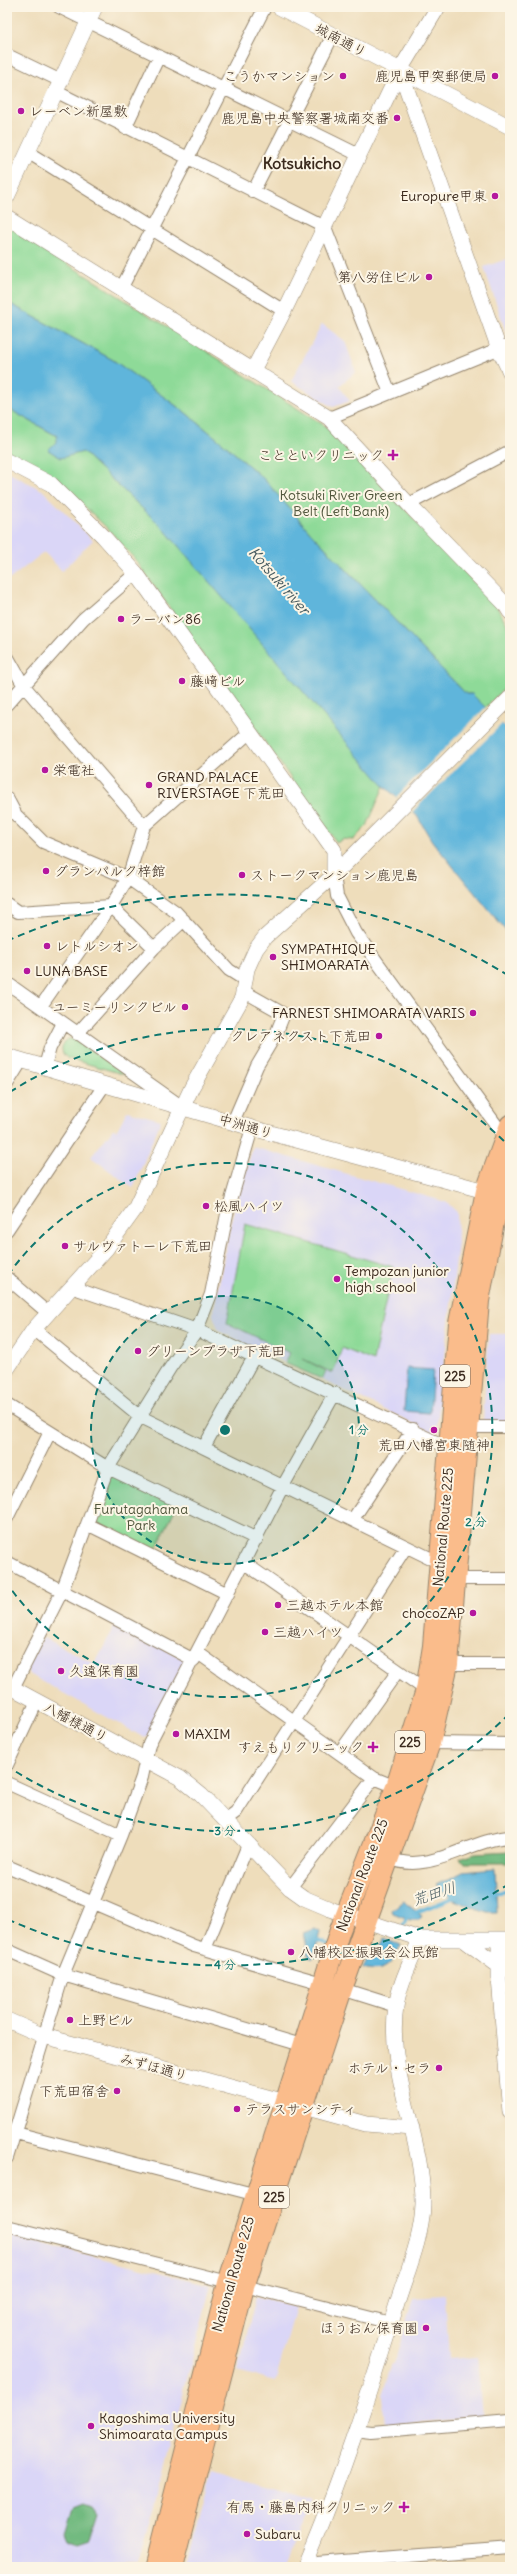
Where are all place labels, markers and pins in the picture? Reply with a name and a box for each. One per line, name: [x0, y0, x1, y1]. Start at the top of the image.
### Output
place label: こうかマンション: [224, 67, 335, 85]
place label: 鹿児島甲突郵便局: [375, 67, 487, 85]
marker: こうかマンション: [338, 71, 348, 81]
marker: 鹿児島甲突郵便局: [490, 71, 500, 81]
place label: レーベン新屋敷: [29, 102, 128, 120]
marker: レーベン新屋敷: [16, 106, 26, 116]
place label: 鹿児島中央警察署城南交番: [221, 109, 389, 127]
marker: 鹿児島中央警察署城南交番: [392, 113, 402, 123]
place label: Europure甲東: [400, 187, 487, 205]
marker: Europure甲東: [490, 191, 500, 201]
place label: 第八労住ビル: [337, 268, 421, 286]
marker: 第八労住ビル: [424, 272, 434, 282]
place label: ことといクリニック: [258, 446, 384, 464]
marker: ことといクリニック: [387, 449, 399, 461]
place label: ラーバン86: [129, 610, 201, 628]
marker: ラーバン86: [116, 614, 126, 624]
place label: 藤﨑ビル: [190, 672, 246, 690]
marker: 藤﨑ビル: [177, 676, 187, 686]
place label: 栄電社: [53, 761, 95, 779]
marker: 栄電社: [40, 765, 50, 775]
place label: GRAND PALACE RIVERSTAGE 下荒田: [157, 768, 285, 802]
marker: GRAND PALACE RIVERSTAGE 下荒田: [144, 780, 154, 790]
place label: グランパルク梓館: [54, 862, 165, 880]
marker: グランパルク梓館: [41, 866, 51, 876]
place label: ストークマンション鹿児島: [250, 866, 419, 884]
marker: ストークマンション鹿児島: [237, 870, 247, 880]
place label: レトルシオン: [55, 937, 139, 955]
place label: SYMPATHIQUE SHIMOARATA: [281, 940, 376, 974]
marker: レトルシオン: [42, 941, 52, 951]
marker: SYMPATHIQUE SHIMOARATA: [268, 952, 278, 962]
place label: LUNA BASE: [35, 962, 108, 980]
marker: LUNA BASE: [22, 966, 32, 976]
place label: ユーミーリンクビル: [52, 998, 177, 1016]
marker: ユーミーリンクビル: [180, 1002, 190, 1012]
place label: FARNEST SHIMOARATA VARIS: [272, 1004, 465, 1022]
marker: FARNEST SHIMOARATA VARIS: [468, 1008, 478, 1018]
place label: クレアネクスト下荒田: [230, 1027, 371, 1045]
marker: クレアネクスト下荒田: [374, 1031, 384, 1041]
place label: 松風ハイツ: [214, 1197, 284, 1215]
marker: 松風ハイツ: [201, 1201, 211, 1211]
place label: サルヴァトーレ下荒田: [73, 1237, 212, 1255]
marker: サルヴァトーレ下荒田: [60, 1241, 70, 1251]
place label: Tempozan junior high school: [345, 1262, 449, 1296]
marker: Tempozan junior high school: [332, 1274, 342, 1284]
place label: グリーンプラザ下荒田: [146, 1342, 285, 1360]
marker: グリーンプラザ下荒田: [133, 1346, 143, 1356]
centre of rings: [218, 1423, 232, 1437]
marker: 荒田八幡宮東随神: [429, 1425, 439, 1435]
place label: 荒田八幡宮東随神: [378, 1436, 490, 1454]
place label: 三越ホテル本館: [286, 1596, 383, 1614]
marker: 三越ホテル本館: [273, 1600, 283, 1610]
place label: chocoZAP: [402, 1604, 465, 1622]
marker: chocoZAP: [468, 1608, 478, 1618]
place label: 三越ハイツ: [273, 1623, 343, 1641]
marker: 三越ハイツ: [260, 1627, 270, 1637]
place label: 久遠保育園: [69, 1662, 139, 1680]
marker: 久遠保育園: [56, 1666, 66, 1676]
place label: MAXIM: [184, 1725, 231, 1743]
marker: MAXIM: [171, 1729, 181, 1739]
place label: すえもりクリニック: [238, 1738, 364, 1756]
marker: すえもりクリニック: [367, 1741, 379, 1753]
place label: 八幡校区振興会公民館: [299, 1943, 439, 1961]
marker: 八幡校区振興会公民館: [286, 1947, 296, 1957]
place label: 上野ビル: [78, 2011, 134, 2029]
marker: 上野ビル: [65, 2015, 75, 2025]
place label: ホテル・セラ: [348, 2059, 431, 2077]
marker: ホテル・セラ: [434, 2063, 444, 2073]
place label: 下荒田宿舍: [39, 2082, 109, 2100]
marker: 下荒田宿舍: [112, 2086, 122, 2096]
place label: テラスサンシティ: [245, 2100, 356, 2118]
marker: テラスサンシティ: [232, 2104, 242, 2114]
place label: ほうおん保育園: [320, 2319, 418, 2337]
marker: ほうおん保育園: [421, 2323, 431, 2333]
place label: Kagoshima University Shimoarata Campus: [99, 2409, 235, 2443]
marker: Kagoshima University Shimoarata Campus: [86, 2421, 96, 2431]
place label: 有馬・藤島内科クリニック: [227, 2498, 395, 2516]
marker: 有馬・藤島内科クリニック: [398, 2501, 410, 2513]
place label: Subaru: [255, 2525, 301, 2543]
marker: Subaru: [242, 2529, 252, 2539]

